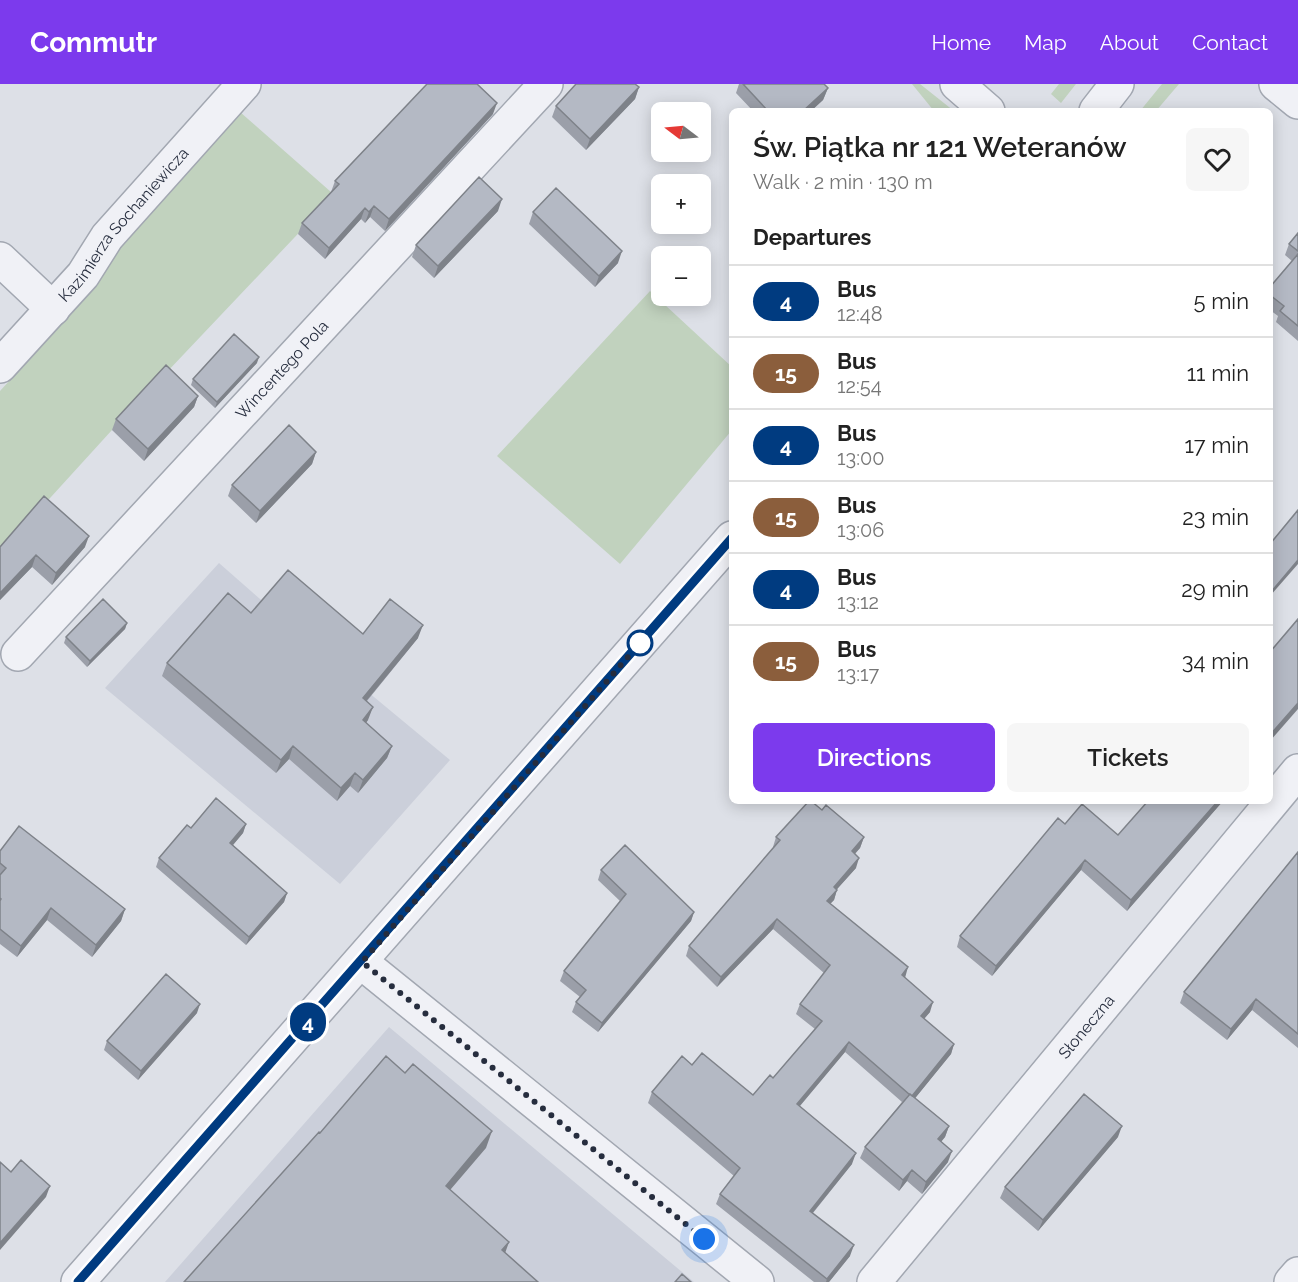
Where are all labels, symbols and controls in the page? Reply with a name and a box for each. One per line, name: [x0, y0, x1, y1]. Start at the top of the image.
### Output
text: Commutr: [30, 26, 157, 59]
text: Home: [932, 30, 991, 55]
text: Map: [1024, 30, 1067, 55]
text: About: [1100, 30, 1159, 55]
text: Contact: [1192, 30, 1268, 55]
north arrow: [651, 102, 711, 162]
map controls: [651, 102, 711, 306]
button: heart: [1186, 128, 1249, 191]
text: Św. Piątka nr 121 Weteranów: [753, 131, 1126, 164]
street label: Kazimierza Sochaniewicza: [55, 144, 193, 306]
text: Walk · 2 min · 130 m: [753, 170, 933, 194]
button: +: [651, 174, 711, 234]
text: Departures: [753, 224, 871, 250]
button: −: [651, 246, 711, 306]
text: Bus: [837, 276, 876, 302]
text: 5 min: [1194, 288, 1249, 314]
text: 4: [780, 289, 792, 314]
text: 12:48: [837, 302, 883, 326]
street label: Wincentego Pola: [232, 316, 332, 423]
text: Bus: [837, 348, 876, 374]
text: 11 min: [1187, 360, 1249, 386]
text: 15: [775, 361, 797, 386]
text: 12:54: [837, 374, 882, 398]
text: Bus: [837, 420, 876, 446]
text: 17 min: [1184, 432, 1249, 458]
text: 4: [780, 433, 792, 458]
text: 13:00: [837, 446, 884, 470]
text: Bus: [837, 492, 876, 518]
text: 23 min: [1182, 504, 1249, 530]
text: 15: [775, 505, 797, 530]
text: 13:06: [837, 518, 884, 542]
text: Bus: [837, 564, 876, 590]
text: 29 min: [1181, 576, 1249, 602]
text: 4: [780, 577, 792, 602]
text: 13:12: [837, 590, 879, 614]
unlabelled marker: [627, 630, 653, 656]
text: Bus: [837, 636, 876, 662]
text: 34 min: [1182, 648, 1249, 674]
text: 15: [775, 649, 797, 674]
text: 13:17: [837, 662, 879, 686]
button: Directions: [753, 723, 995, 792]
button: Tickets: [1007, 723, 1249, 792]
street label: Słoneczna: [1054, 991, 1118, 1063]
line badge: 4: [288, 1002, 328, 1042]
text: 4: [302, 1010, 314, 1035]
your location: [689, 1224, 719, 1254]

